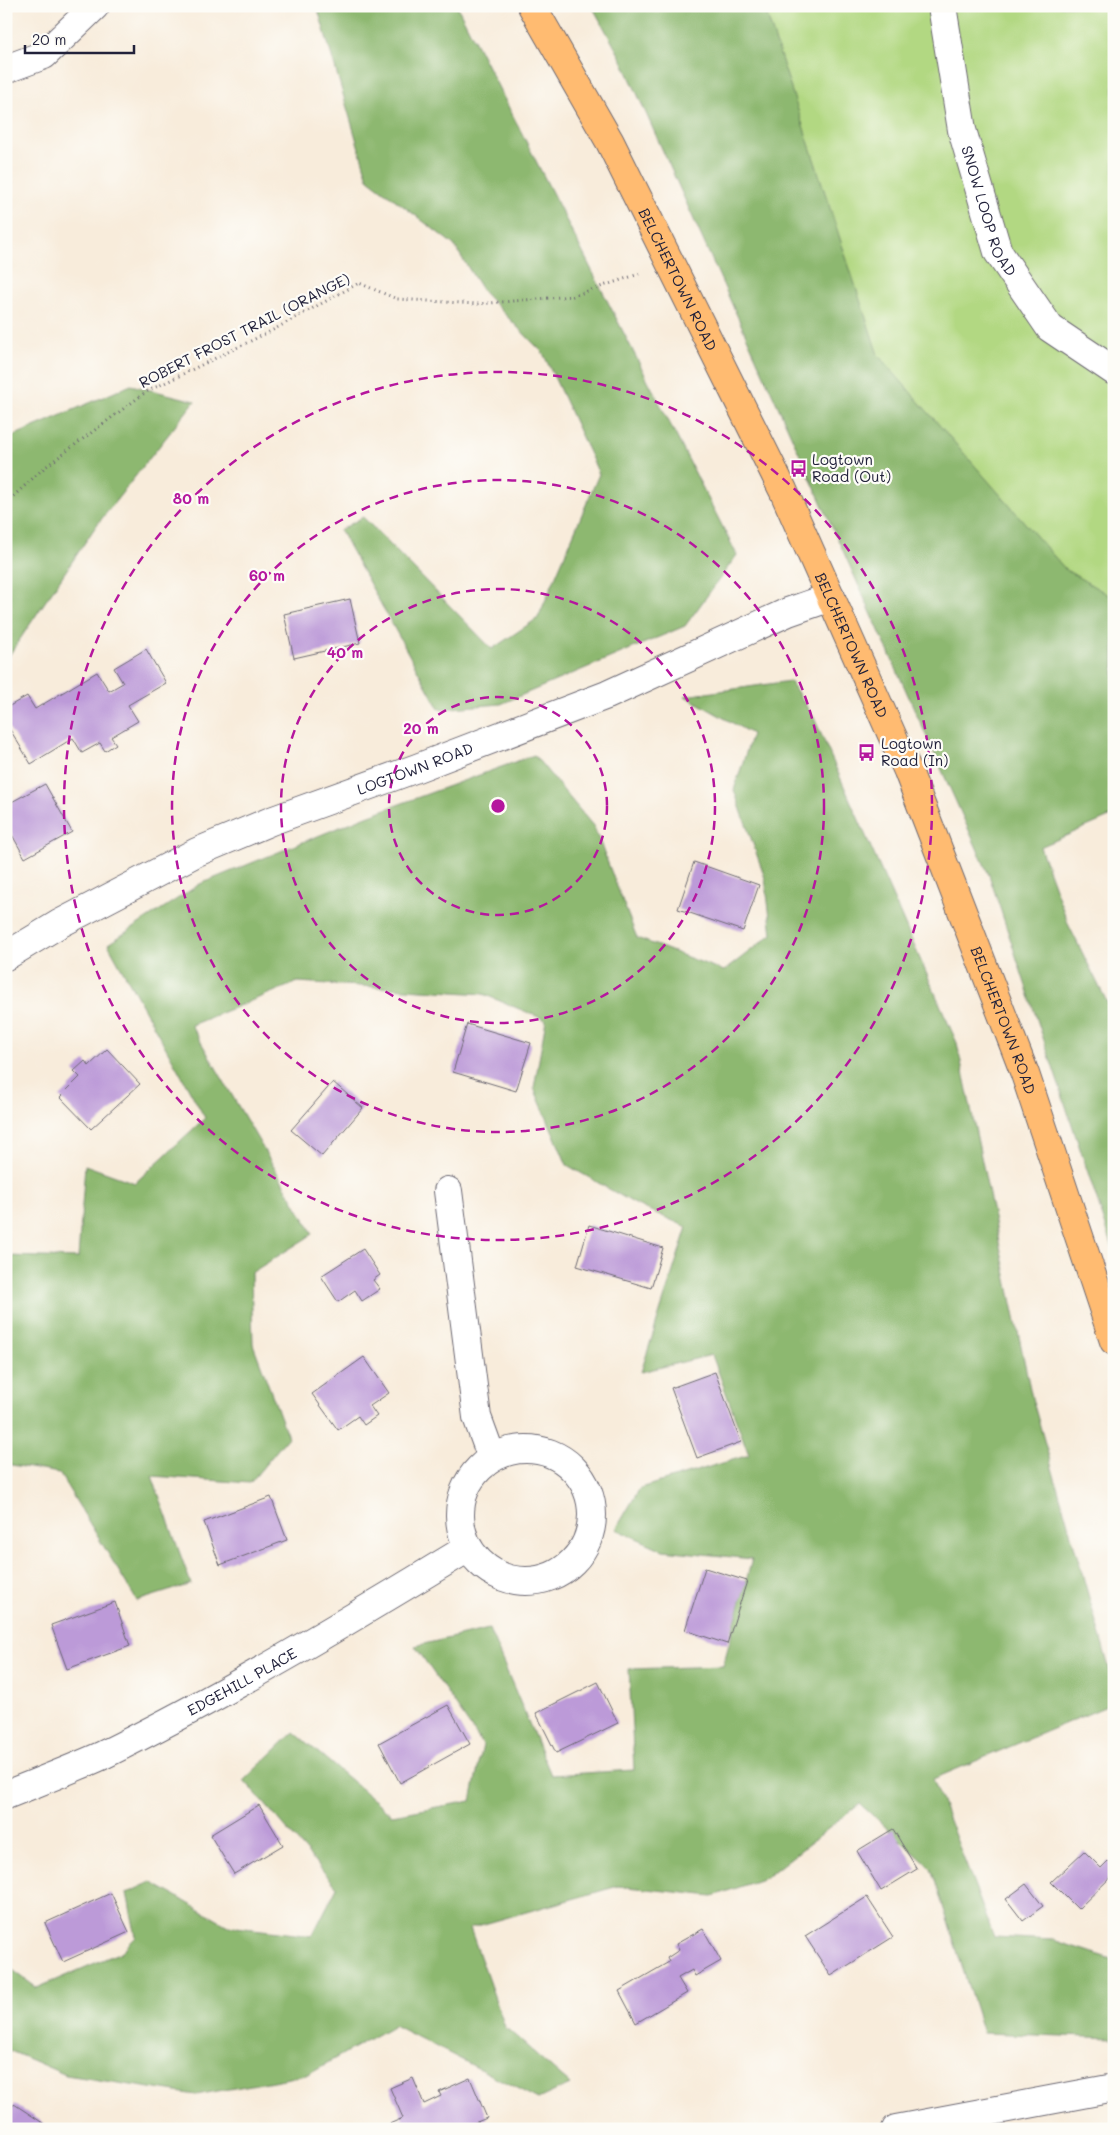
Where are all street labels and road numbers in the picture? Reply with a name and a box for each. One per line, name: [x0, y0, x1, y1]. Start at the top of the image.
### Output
street label: SNOW LOOP ROAD: [957, 143, 1021, 280]
street label: BELCHERTOWN ROAD: [634, 204, 722, 354]
street label: ROBERT FROST TRAIL (ORANGE): [135, 268, 353, 392]
street label: BELCHERTOWN ROAD: [811, 569, 893, 721]
street label: LOGTOWN ROAD: [354, 737, 476, 799]
street label: BELCHERTOWN ROAD: [967, 943, 1041, 1097]
street label: EDGEHILL PLACE: [183, 1642, 300, 1720]

